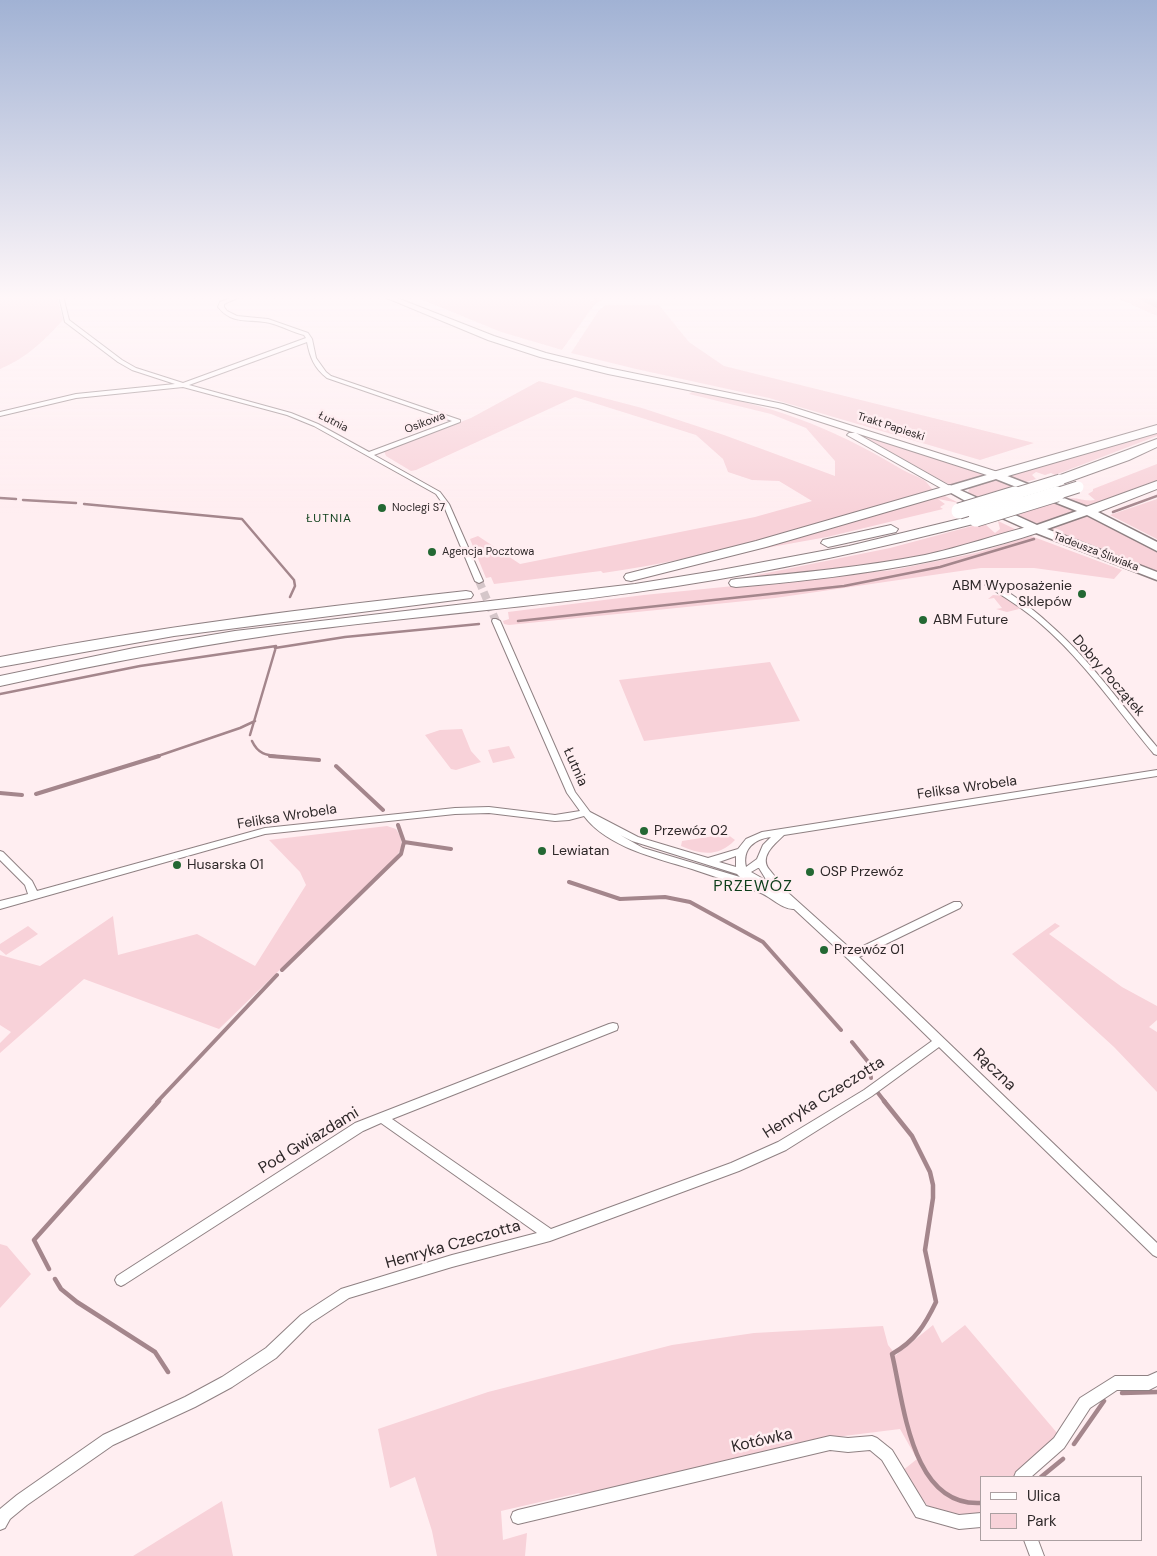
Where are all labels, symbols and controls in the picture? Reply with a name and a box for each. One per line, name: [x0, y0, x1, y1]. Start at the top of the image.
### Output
street label: Łutnia: [316, 409, 350, 435]
street label: Osikowa: [403, 409, 447, 437]
street label: Trakt Papieski: [856, 410, 926, 444]
place label: Noclegi S7: [392, 501, 445, 515]
marker: Noclegi S7: [376, 502, 388, 514]
district label: ŁUTNIA: [305, 512, 353, 526]
street label: Tadeusza Śliwiaka: [1052, 530, 1140, 574]
place label: Agencja Pocztowa: [442, 545, 534, 559]
marker: Agencja Pocztowa: [426, 546, 438, 558]
place label: ABM Wyposażenie Sklepów: [952, 578, 1072, 610]
marker: ABM Wyposażenie Sklepów: [1076, 588, 1088, 600]
place label: ABM Future: [933, 612, 1008, 628]
marker: ABM Future: [917, 614, 929, 626]
street label: Dobry Początek: [1068, 632, 1148, 720]
street label: Łutnia: [559, 745, 591, 789]
street label: Feliksa Wrobela: [916, 773, 1018, 803]
street label: Feliksa Wrobela: [236, 801, 338, 833]
place label: Przewóz 02: [654, 823, 728, 839]
marker: Przewóz 02: [638, 825, 650, 837]
place label: Lewiatan: [552, 843, 609, 859]
marker: Lewiatan: [536, 845, 548, 857]
place label: Husarska 01: [187, 857, 264, 873]
marker: Husarska 01: [171, 859, 183, 871]
place label: OSP Przewóz: [820, 864, 903, 880]
marker: OSP Przewóz: [804, 866, 816, 878]
district label: PRZEWÓZ: [712, 877, 794, 897]
place label: Przewóz 01: [834, 942, 904, 958]
marker: Przewóz 01: [818, 944, 830, 956]
street label: Rączna: [969, 1045, 1019, 1095]
street label: Henryka Czeczotta: [760, 1053, 888, 1143]
street label: Pod Gwiazdami: [255, 1104, 363, 1178]
street label: Henryka Czeczotta: [383, 1217, 523, 1273]
street label: Kotówka: [730, 1425, 794, 1457]
legend: [980, 1476, 1142, 1541]
text: Ulica: [1027, 1486, 1061, 1506]
text: Park: [1027, 1511, 1057, 1531]

